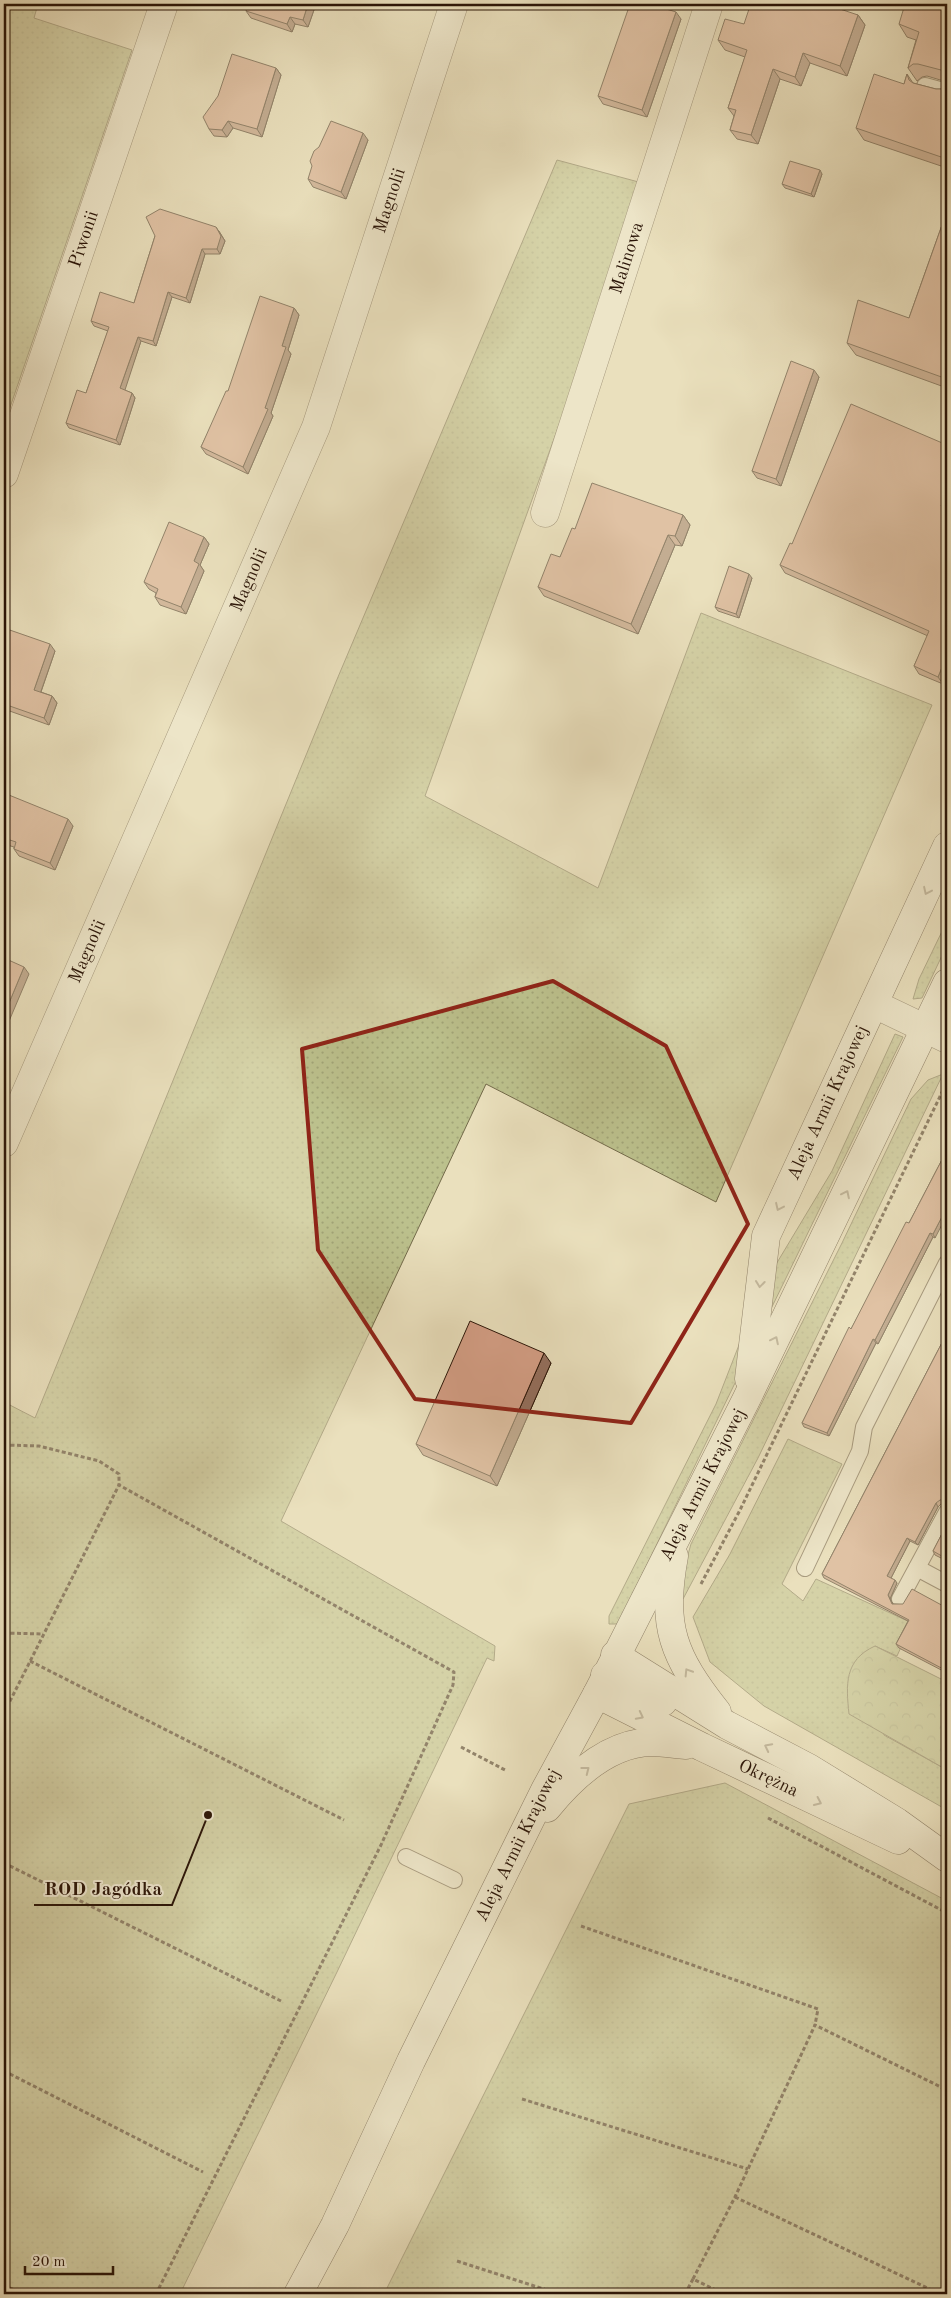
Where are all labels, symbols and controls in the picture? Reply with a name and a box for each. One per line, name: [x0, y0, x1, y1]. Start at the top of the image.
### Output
street label: Magnolii: [371, 166, 409, 235]
street label: Piwonii: [66, 208, 102, 270]
street label: Malinowa: [607, 220, 647, 296]
street label: Magnolii: [228, 546, 271, 614]
one-way arrow: [922, 886, 933, 895]
street label: Magnolii: [66, 917, 109, 986]
street label: Aleja Armii Krajowej: [784, 1023, 871, 1183]
one-way arrow: [839, 1190, 850, 1199]
one-way arrow: [775, 1202, 786, 1211]
one-way arrow: [755, 1281, 766, 1289]
one-way arrow: [769, 1337, 779, 1346]
street label: Aleja Armii Krajowej: [657, 1406, 749, 1564]
one-way arrow: [684, 1669, 694, 1678]
one-way arrow: [635, 1710, 644, 1720]
one-way arrow: [764, 1743, 773, 1753]
street label: Okrężna: [735, 1757, 801, 1800]
street label: Aleja Armii Krajowej: [472, 1766, 564, 1924]
one-way arrow: [580, 1767, 589, 1775]
one-way arrow: [813, 1796, 822, 1806]
callout: ROD Jagódka: [34, 1871, 172, 1905]
text: ROD Jagódka: [44, 1881, 162, 1900]
scale bar: [25, 2243, 112, 2275]
text: 20 m: [32, 2255, 66, 2270]

